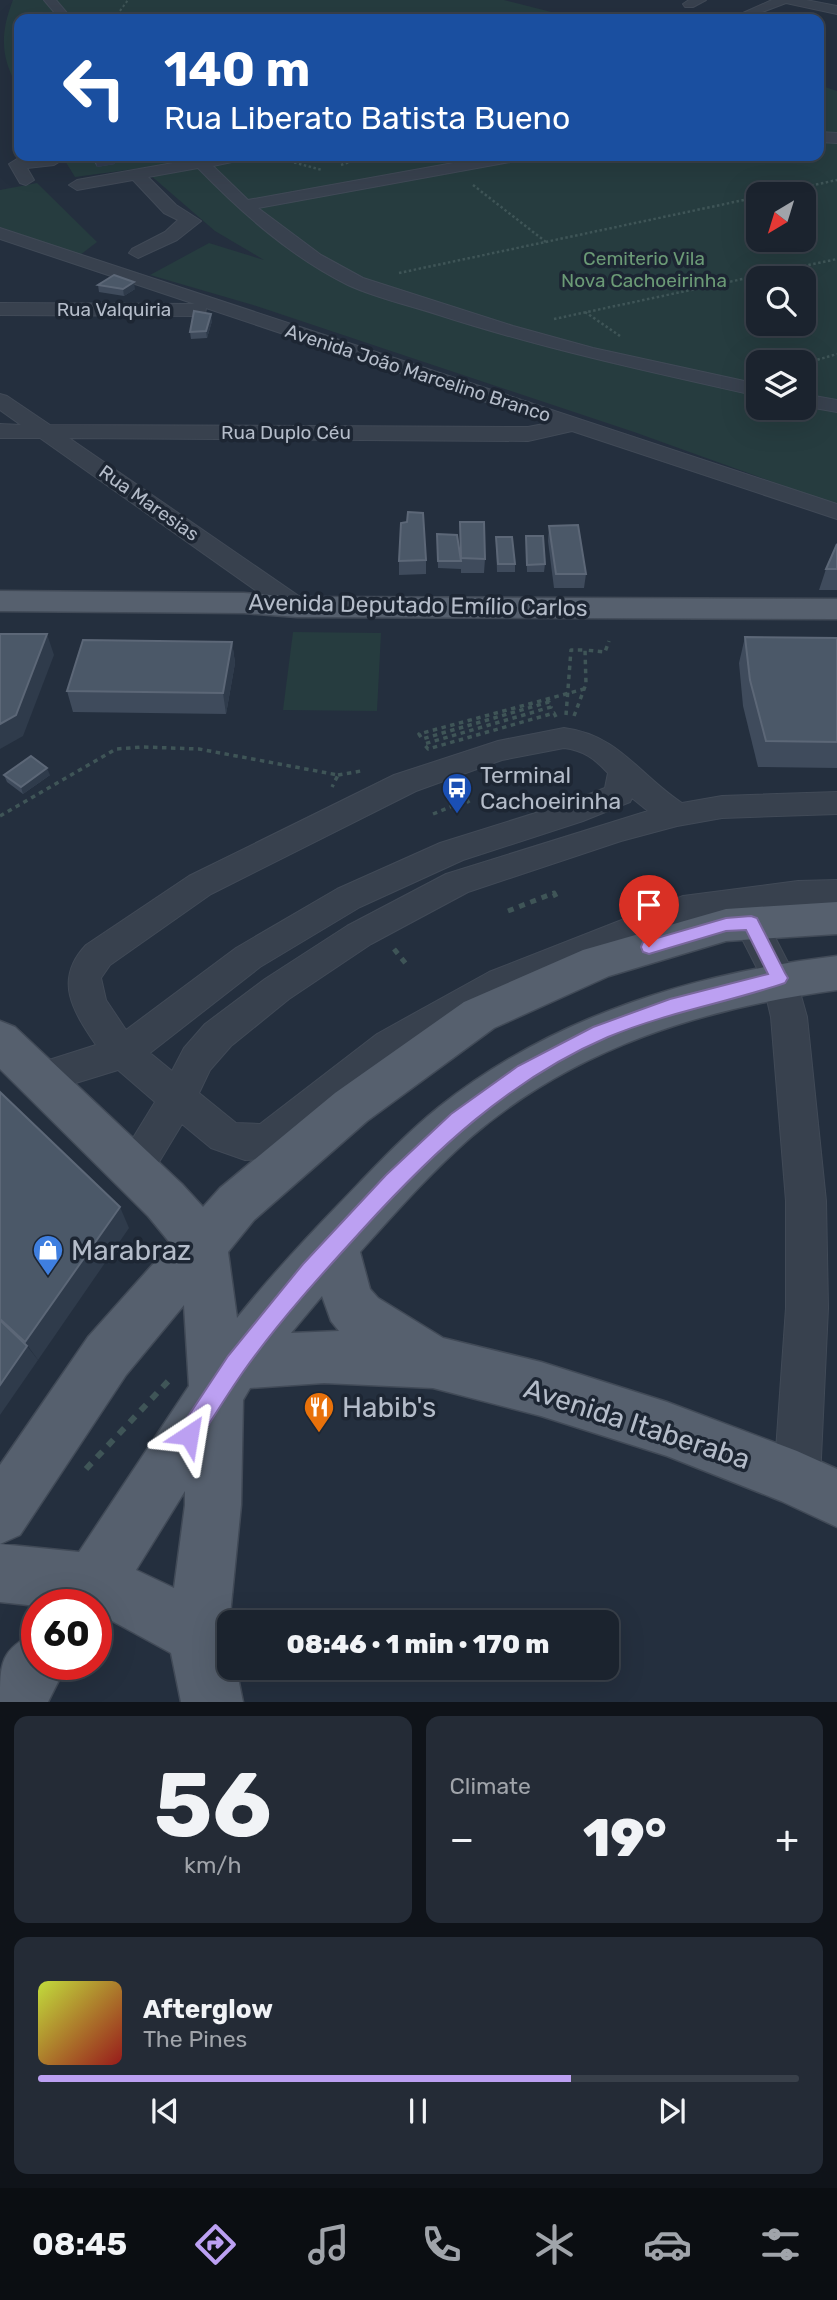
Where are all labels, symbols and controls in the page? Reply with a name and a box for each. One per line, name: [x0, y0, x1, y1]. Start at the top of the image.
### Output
text: 140 m: [164, 40, 310, 98]
icon: left: [49, 42, 140, 133]
text: Rua Liberato Batista Bueno: [164, 99, 570, 137]
north arrow: [746, 182, 816, 252]
map controls: [746, 182, 816, 420]
park label: Cemiterio Vila Nova Cachoeirinha: [561, 247, 727, 292]
button: search: [746, 266, 816, 336]
street label: Rua Valquiria: [57, 298, 171, 321]
street label: Avenida João Marcelino Branco: [282, 319, 554, 427]
button: layers: [746, 350, 816, 420]
street label: Rua Duplo Céu: [221, 421, 351, 444]
street label: Rua Maresias: [95, 460, 203, 546]
street label: Avenida Deputado Emílio Carlos: [248, 588, 588, 622]
place label: Terminal Cachoeirinha: [480, 761, 621, 815]
bus stop icon: Terminal Cachoeirinha: [440, 771, 474, 815]
pin: [619, 875, 679, 947]
icon: arrive: [630, 886, 668, 924]
shop icon: Marabraz: [31, 1233, 65, 1277]
place label: Marabraz: [71, 1234, 191, 1267]
street label: Avenida Itaberaba: [520, 1372, 754, 1476]
restaurant icon: Habib's: [302, 1390, 336, 1434]
place label: Habib's: [342, 1391, 436, 1424]
position arrow: [152, 1398, 226, 1472]
speed limit sign: 60: [21, 1589, 112, 1680]
text: 08:46 · 1 min · 170 m: [287, 1629, 549, 1660]
text: 56: [154, 1751, 272, 1859]
text: Climate: [450, 1772, 531, 1800]
text: 19°: [583, 1807, 667, 1869]
text: −: [450, 1816, 474, 1862]
text: +: [775, 1816, 799, 1862]
text: km/h: [184, 1851, 241, 1879]
text: Afterglow: [143, 1994, 273, 2025]
text: The Pines: [143, 2025, 247, 2053]
icon: previous: [146, 2092, 184, 2130]
icon: pause: [399, 2092, 437, 2130]
icon: next: [653, 2092, 691, 2130]
icon: directions: [191, 2220, 240, 2269]
icon: music: [304, 2220, 353, 2269]
icon: phone: [417, 2220, 466, 2269]
icon: climate: [530, 2220, 579, 2269]
icon: car: [643, 2220, 692, 2269]
icon: filters: [756, 2220, 805, 2269]
text: 08:45: [32, 2225, 127, 2263]

